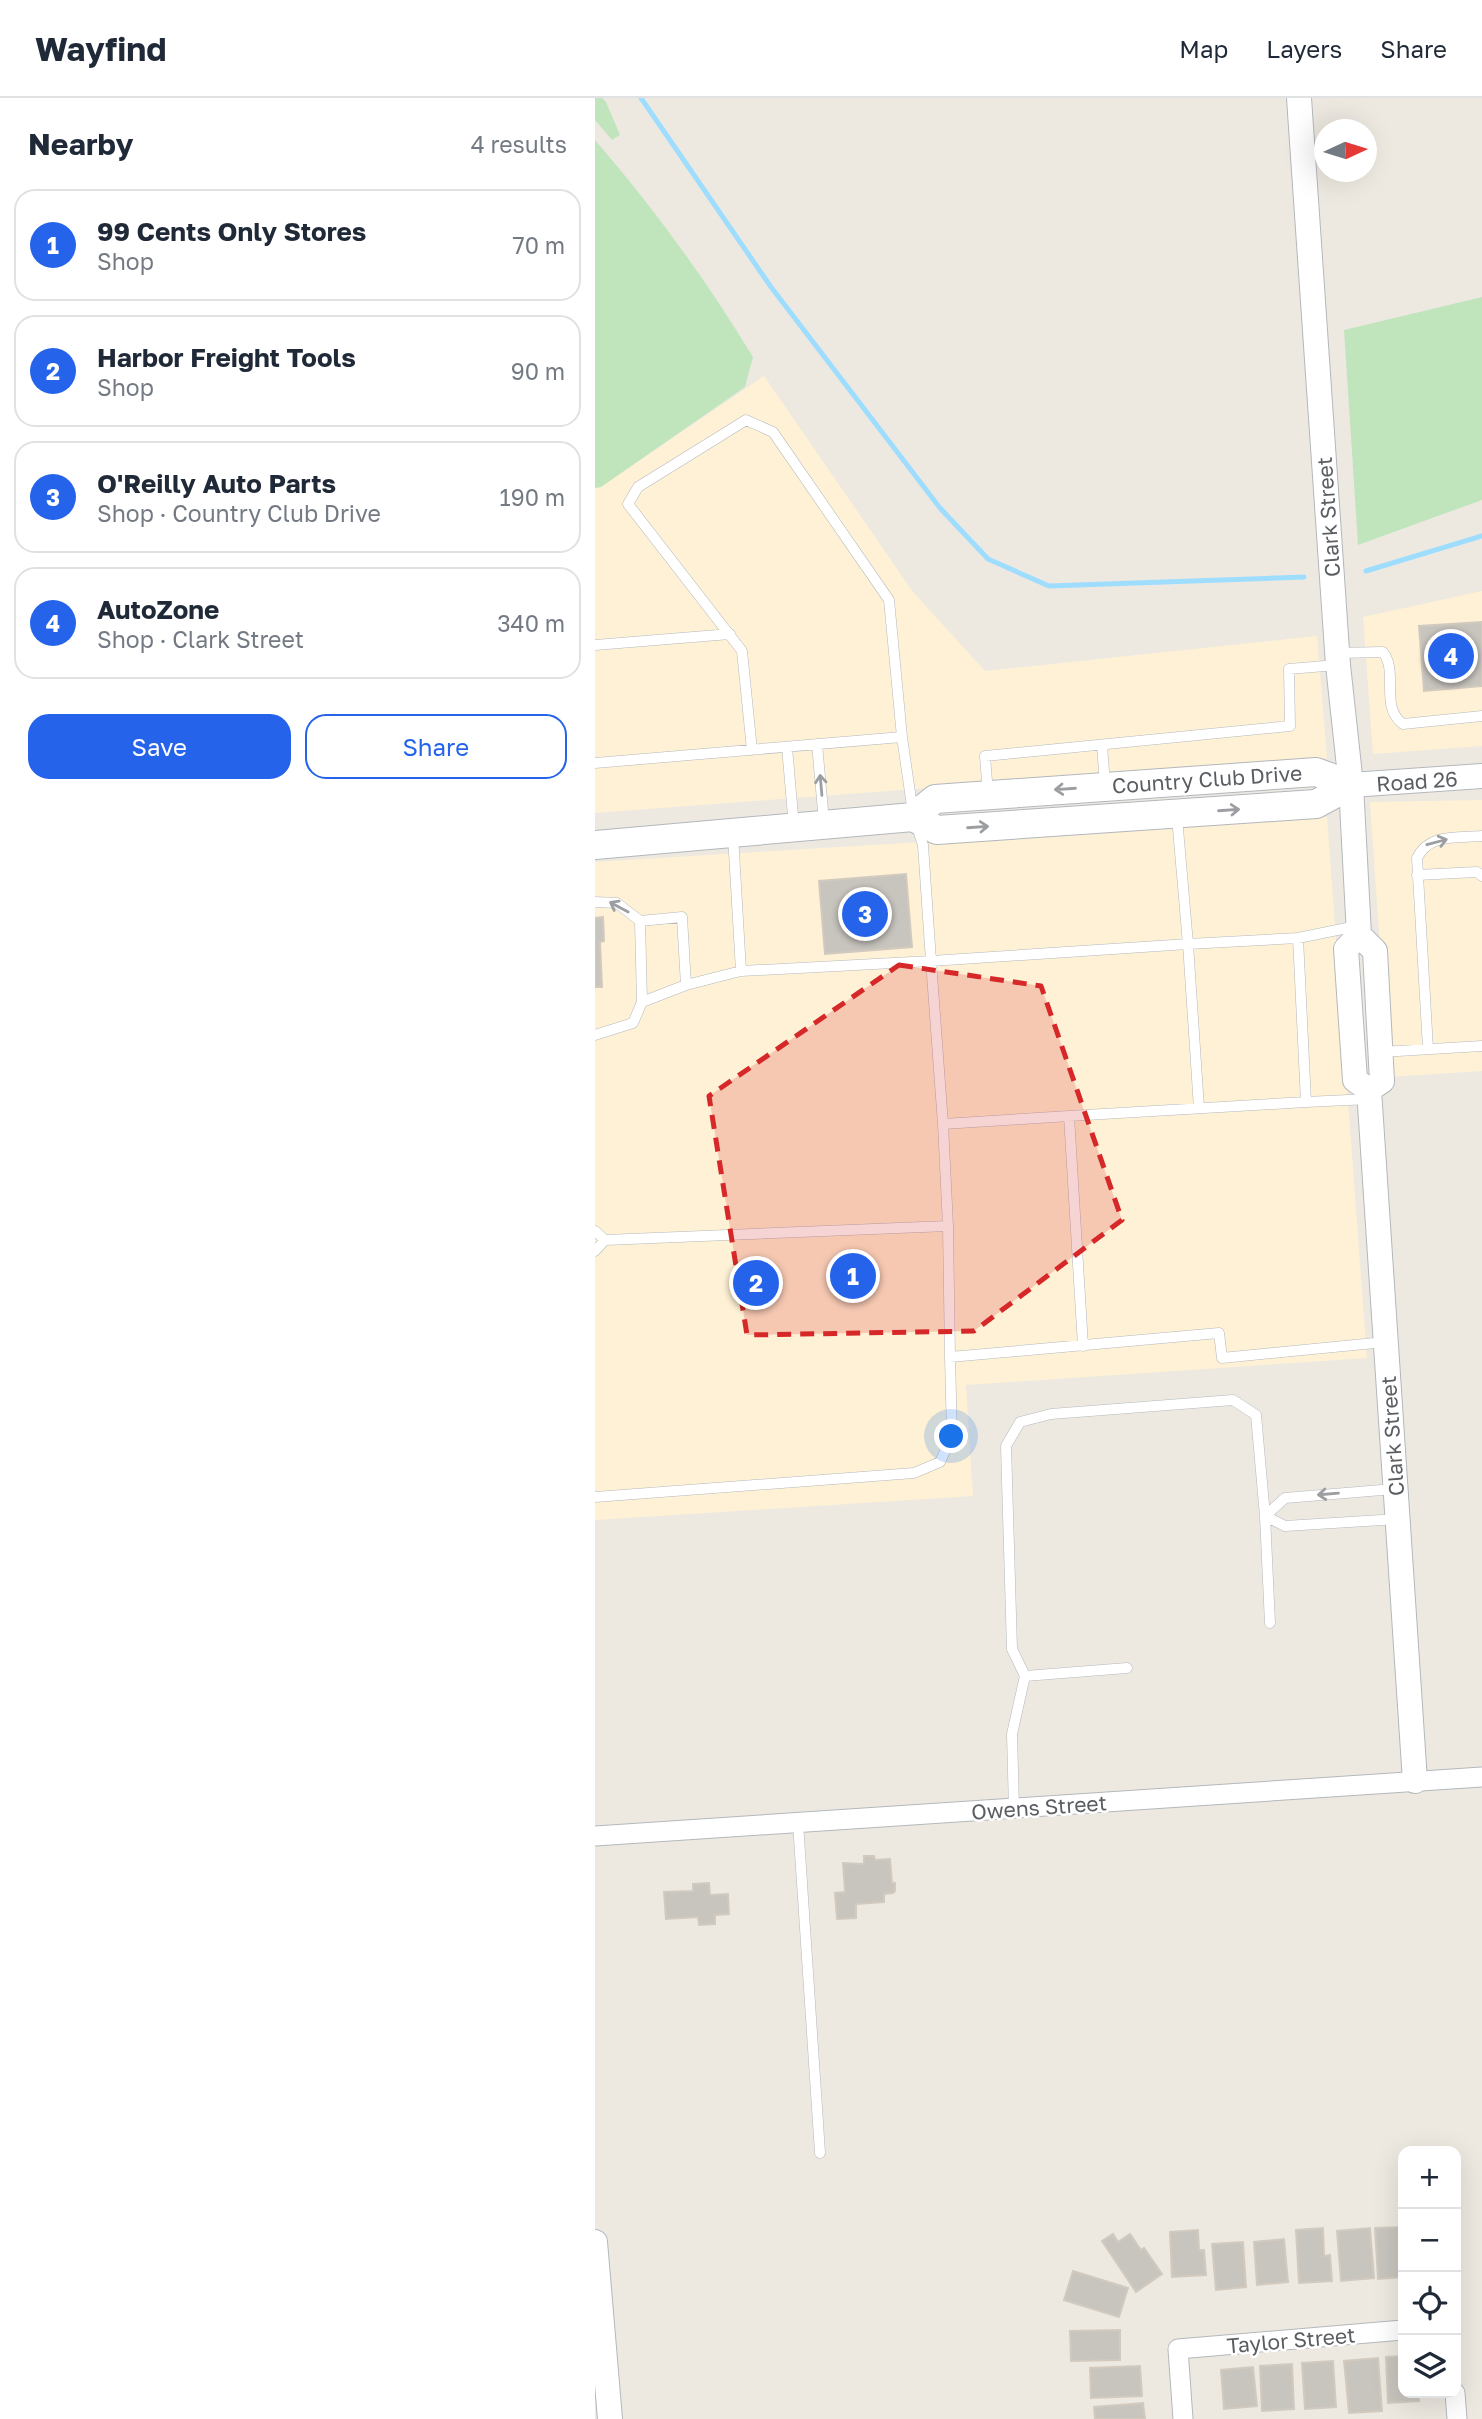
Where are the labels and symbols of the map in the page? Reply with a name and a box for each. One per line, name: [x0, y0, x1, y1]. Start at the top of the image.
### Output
north arrow: [1314, 119, 1377, 182]
street label: Clark Street: [1311, 456, 1345, 578]
pin: 4: [1428, 630, 1474, 682]
street label: Country Club Drive: [1111, 759, 1303, 799]
street label: Road 26: [1375, 765, 1459, 797]
one-way arrow: [814, 774, 827, 797]
one-way arrow: [1054, 783, 1077, 796]
one-way arrow: [1217, 803, 1240, 816]
one-way arrow: [966, 820, 989, 833]
one-way arrow: [1425, 835, 1448, 848]
pin: 3: [842, 888, 888, 940]
one-way arrow: [609, 900, 629, 914]
pin: 1: [830, 1250, 876, 1302]
pin: 2: [733, 1257, 779, 1309]
street label: Clark Street: [1375, 1375, 1409, 1497]
your location: [934, 1419, 968, 1453]
one-way arrow: [1317, 1488, 1339, 1501]
street label: Owens Street: [970, 1789, 1108, 1825]
street label: Taylor Street: [1226, 2321, 1356, 2359]

